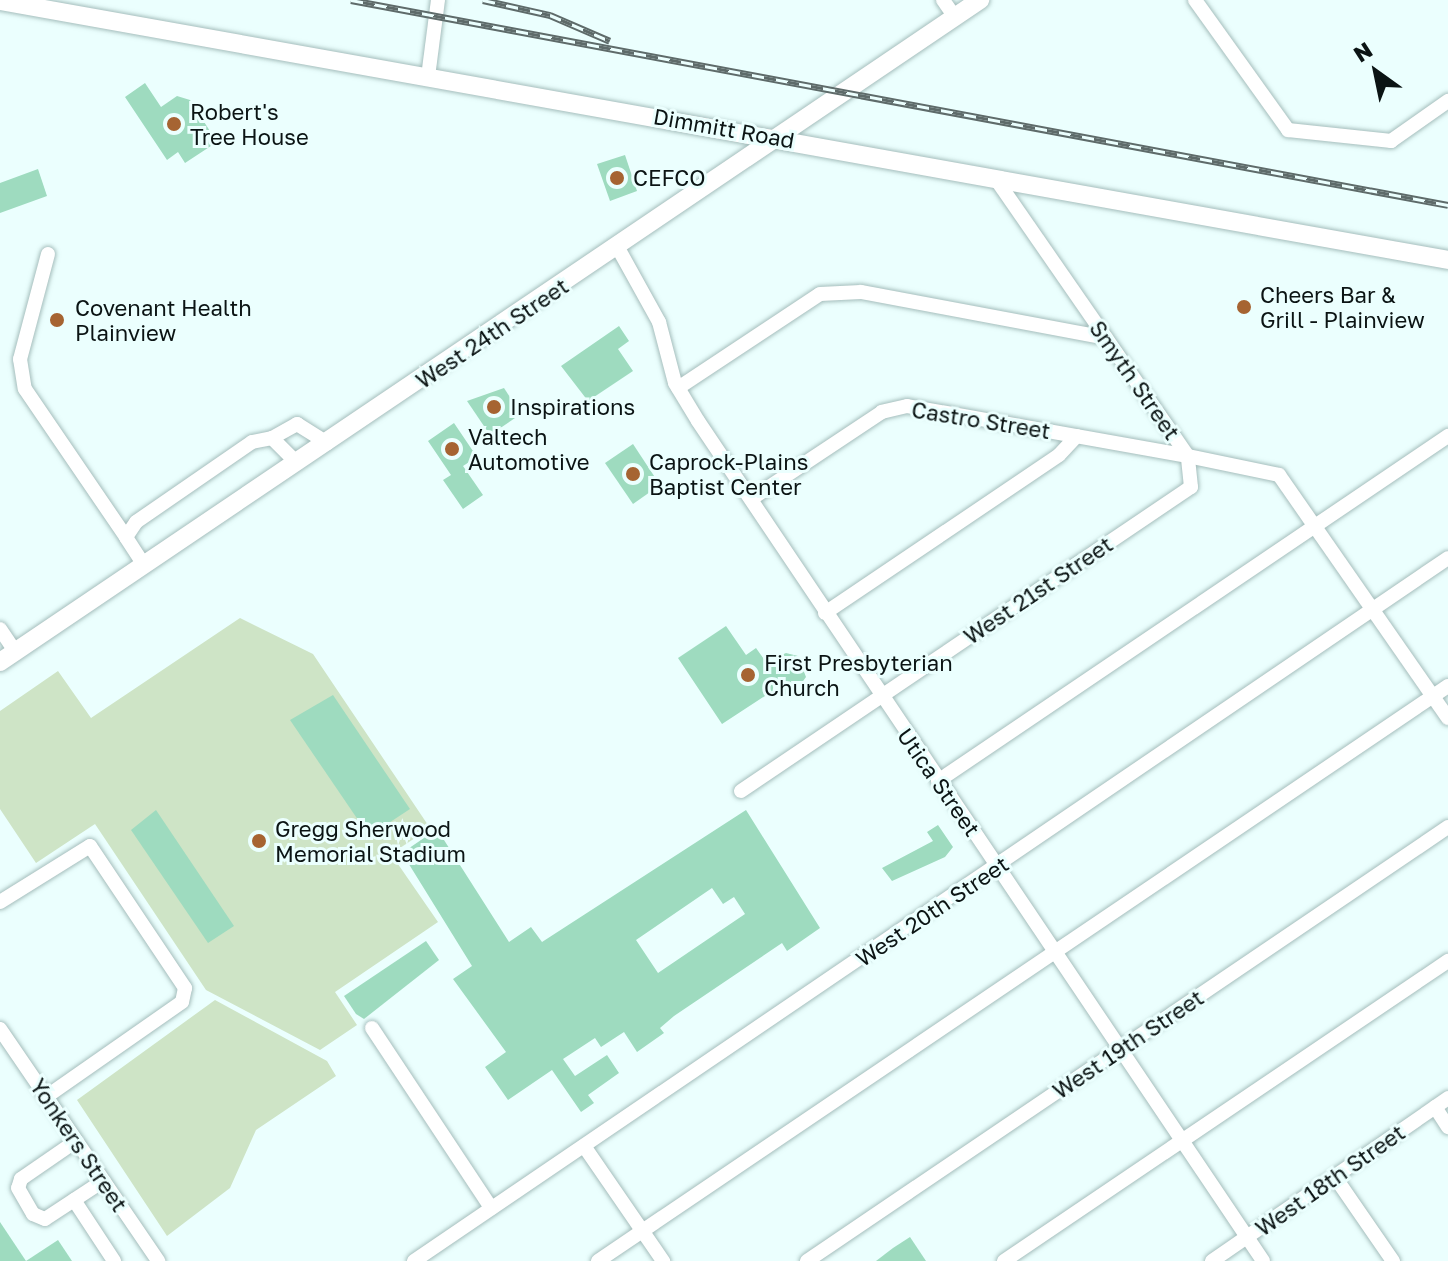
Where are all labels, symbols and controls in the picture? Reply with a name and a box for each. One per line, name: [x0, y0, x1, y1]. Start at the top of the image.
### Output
north arrow: [1336, 32, 1416, 112]
text: N: [1348, 36, 1377, 67]
place label: Robert's Tree House: [190, 98, 309, 150]
street label: Dimmitt Road: [651, 103, 797, 153]
marker: Robert's Tree House: [165, 115, 183, 133]
place label: CEFCO: [633, 165, 706, 191]
marker: CEFCO: [608, 169, 626, 187]
street label: West 24th Street: [411, 272, 573, 394]
place label: Cheers Bar & Grill - Plainview: [1260, 281, 1425, 332]
place label: Covenant Health Plainview: [75, 294, 252, 346]
marker: Cheers Bar & Grill - Plainview: [1235, 298, 1253, 316]
marker: Covenant Health Plainview: [46, 309, 68, 331]
street label: Smyth Street: [1084, 315, 1186, 445]
place label: Inspirations: [510, 394, 635, 420]
street label: Castro Street: [910, 396, 1052, 444]
marker: Inspirations: [485, 398, 503, 416]
place label: Valtech Automotive: [468, 423, 590, 474]
marker: Valtech Automotive: [443, 440, 461, 458]
place label: Caprock-Plains Baptist Center: [649, 448, 808, 500]
marker: Caprock-Plains Baptist Center: [624, 465, 642, 483]
street label: West 21st Street: [959, 531, 1117, 649]
place label: First Presbyterian Church: [764, 649, 953, 700]
marker: First Presbyterian Church: [739, 666, 757, 684]
street label: Utica Street: [892, 723, 986, 841]
place label: Gregg Sherwood Memorial Stadium: [275, 815, 466, 866]
marker: Gregg Sherwood Memorial Stadium: [250, 832, 268, 850]
street label: West 20th Street: [851, 850, 1013, 972]
street label: West 19th Street: [1048, 984, 1208, 1104]
street label: Yonkers Street: [25, 1074, 133, 1216]
street label: West 18th Street: [1250, 1119, 1410, 1241]

